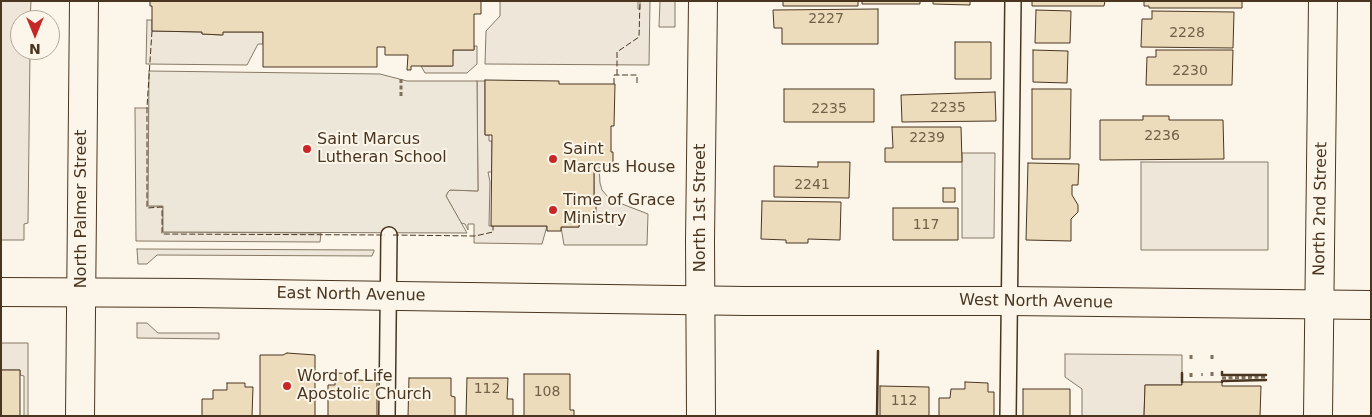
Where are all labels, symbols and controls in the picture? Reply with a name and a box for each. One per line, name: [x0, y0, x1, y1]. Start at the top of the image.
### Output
north arrow: [10, 10, 60, 60]
house number: 2227: [808, 11, 844, 27]
house number: 2228: [1169, 25, 1205, 41]
text: N: [29, 41, 41, 57]
house number: 2230: [1172, 63, 1208, 79]
house number: 2235: [930, 100, 966, 116]
house number: 2235: [811, 101, 847, 117]
house number: 2236: [1144, 128, 1180, 144]
street label: North Palmer Street: [72, 130, 92, 288]
place label: Saint Marcus Lutheran School: [317, 130, 447, 168]
house number: 2239: [909, 130, 945, 146]
place label: Saint Marcus House: [563, 140, 675, 178]
street label: North 2nd Street: [1310, 142, 1332, 276]
marker: Saint Marcus Lutheran School: [301, 143, 313, 155]
street label: North 1st Street: [691, 144, 711, 272]
marker: Saint Marcus House: [547, 153, 559, 165]
house number: 2241: [794, 177, 830, 193]
place label: Time of Grace Ministry: [563, 191, 675, 229]
marker: Time of Grace Ministry: [547, 204, 559, 216]
house number: 117: [913, 217, 939, 233]
street label: East North Avenue: [276, 284, 426, 306]
street label: West North Avenue: [959, 291, 1113, 313]
place label: Word of Life Apostolic Church: [297, 367, 432, 405]
marker: Word of Life Apostolic Church: [281, 380, 293, 392]
house number: 112: [474, 381, 500, 397]
house number: 108: [534, 384, 560, 400]
house number: 112: [891, 393, 917, 409]

